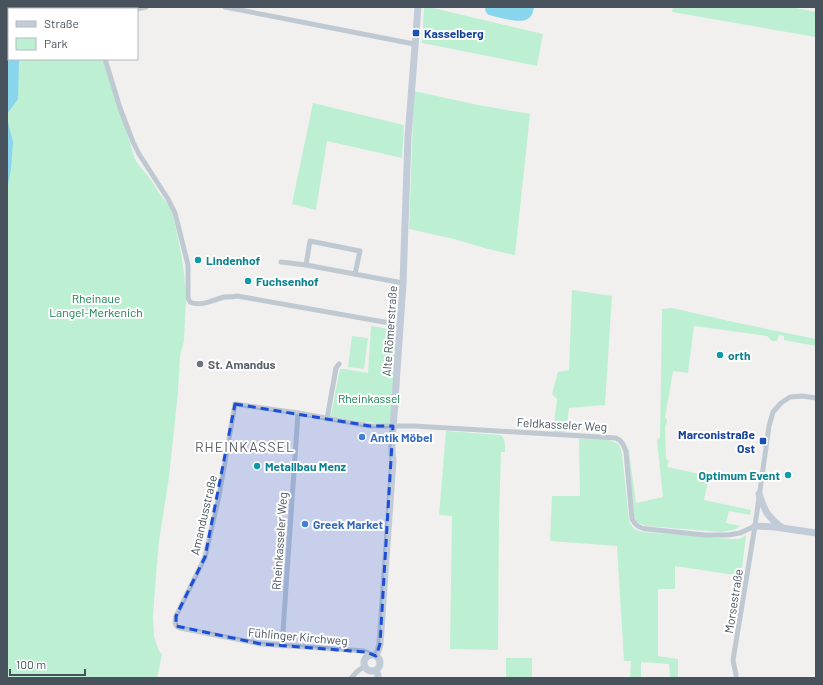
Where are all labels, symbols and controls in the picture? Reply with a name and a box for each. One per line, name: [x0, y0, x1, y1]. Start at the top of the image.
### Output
legend: [8, 8, 138, 60]
text: Straße: [44, 16, 79, 30]
place label: Kasselberg: [424, 26, 484, 40]
marker: Kasselberg: [411, 28, 421, 38]
text: Park: [44, 36, 68, 50]
place label: Lindenhof: [206, 253, 260, 267]
marker: Lindenhof: [193, 255, 203, 265]
place label: Fuchsenhof: [256, 274, 319, 288]
marker: Fuchsenhof: [243, 276, 253, 286]
street label: Alte Römerstraße: [379, 285, 399, 377]
park label: Rheinaue Langel-Merkenich: [49, 291, 143, 319]
place label: orth: [728, 348, 750, 362]
marker: orth: [715, 350, 725, 360]
place label: St. Amandus: [208, 357, 276, 371]
marker: St. Amandus: [195, 359, 205, 369]
park label: Rheinkassel: [338, 391, 400, 405]
street label: Feldkasseler Weg: [516, 415, 608, 433]
place label: Marconistraße Ost: [678, 427, 755, 455]
place label: Antik Möbel: [370, 430, 433, 444]
marker: Antik Möbel: [357, 432, 367, 442]
marker: Marconistraße Ost: [758, 436, 768, 446]
district label: RHEINKASSEL: [195, 438, 295, 455]
place label: Metallbau Menz: [265, 459, 347, 473]
marker: Metallbau Menz: [252, 461, 262, 471]
place label: Optimum Event: [699, 468, 780, 482]
marker: Optimum Event: [783, 470, 793, 480]
street label: Amandusstraße: [187, 473, 219, 557]
street label: Rheinkasseler Weg: [269, 492, 289, 590]
place label: Greek Market: [313, 517, 383, 531]
marker: Greek Market: [300, 519, 310, 529]
street label: Morsestraße: [721, 568, 745, 634]
street label: Fühlinger Kirchweg: [248, 625, 348, 647]
scale bar: [10, 651, 85, 677]
text: 100 m: [16, 657, 46, 671]

